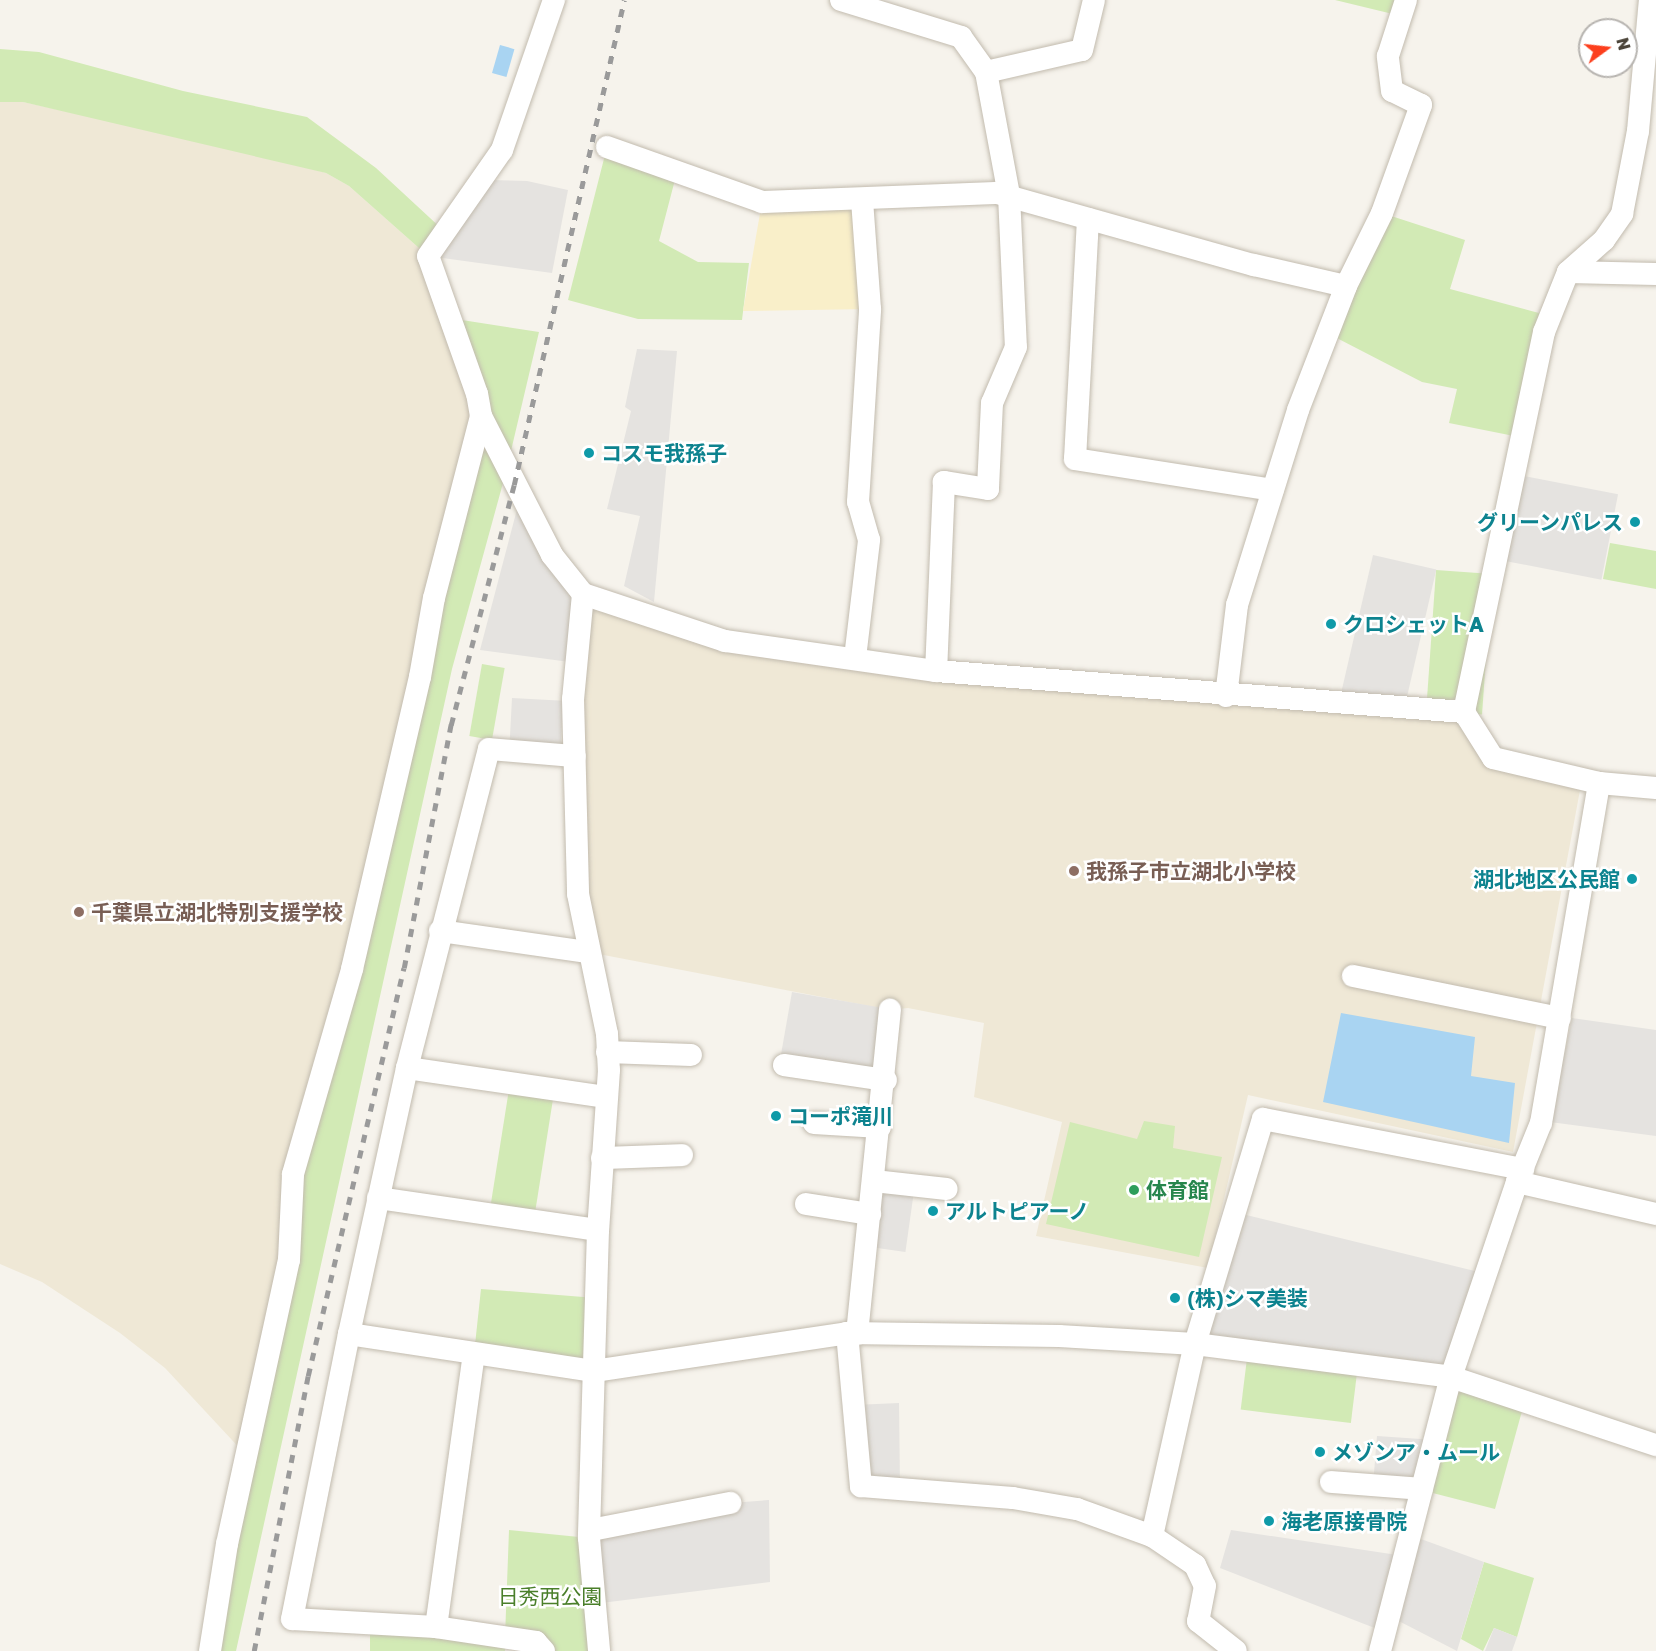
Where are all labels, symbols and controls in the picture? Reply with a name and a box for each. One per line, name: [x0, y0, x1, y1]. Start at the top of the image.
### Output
north arrow: [1578, 18, 1638, 78]
text: N: [1612, 35, 1635, 52]
place label: コスモ我孫子: [601, 440, 727, 466]
marker: コスモ我孫子: [582, 446, 596, 460]
place label: グリーンパレス: [1476, 509, 1623, 535]
marker: グリーンパレス: [1628, 515, 1642, 529]
place label: クロシェットA: [1343, 611, 1484, 637]
marker: クロシェットA: [1324, 617, 1338, 631]
place label: 我孫子市立湖北小学校: [1086, 858, 1296, 884]
marker: 我孫子市立湖北小学校: [1067, 864, 1081, 878]
place label: 湖北地区公民館: [1473, 866, 1620, 892]
marker: 湖北地区公民館: [1625, 872, 1639, 886]
place label: 千葉県立湖北特別支援学校: [91, 899, 343, 925]
marker: 千葉県立湖北特別支援学校: [72, 905, 86, 919]
place label: コーポ滝川: [788, 1103, 893, 1129]
marker: コーポ滝川: [769, 1109, 783, 1123]
place label: 体育館: [1146, 1177, 1209, 1203]
marker: 体育館: [1127, 1183, 1141, 1197]
place label: アルトピアーノ: [945, 1198, 1091, 1224]
marker: アルトピアーノ: [926, 1204, 940, 1218]
place label: (株)シマ美装: [1187, 1285, 1308, 1311]
marker: (株)シマ美装: [1168, 1291, 1182, 1305]
place label: メゾンア・ムール: [1332, 1439, 1500, 1465]
marker: メゾンア・ムール: [1313, 1445, 1327, 1459]
place label: 海老原接骨院: [1281, 1508, 1407, 1534]
marker: 海老原接骨院: [1262, 1514, 1276, 1528]
park label: 日秀西公園: [498, 1583, 602, 1609]

